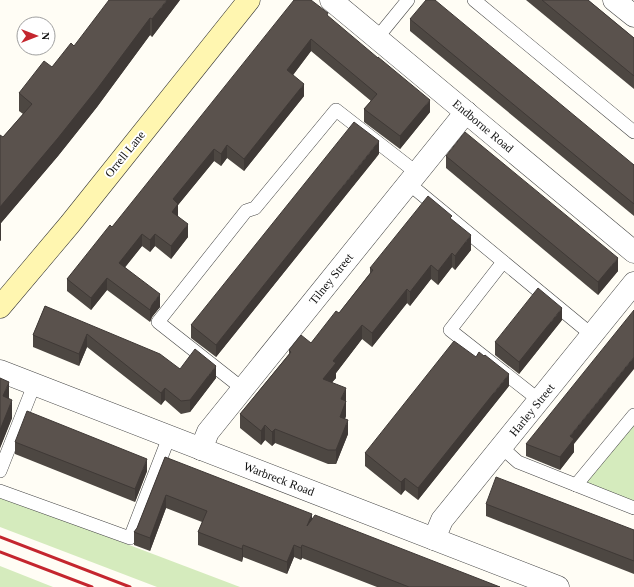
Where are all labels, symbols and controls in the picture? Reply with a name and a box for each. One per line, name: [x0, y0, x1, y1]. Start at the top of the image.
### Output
north arrow: [16, 16, 56, 56]
text: N: [40, 32, 52, 40]
street label: Endborne Road: [450, 97, 516, 155]
street label: Orrell Lane: [102, 128, 148, 180]
street label: Tilney Street: [306, 250, 356, 307]
street label: Harley Street: [507, 380, 558, 439]
street label: Warbreck Road: [242, 459, 316, 499]

